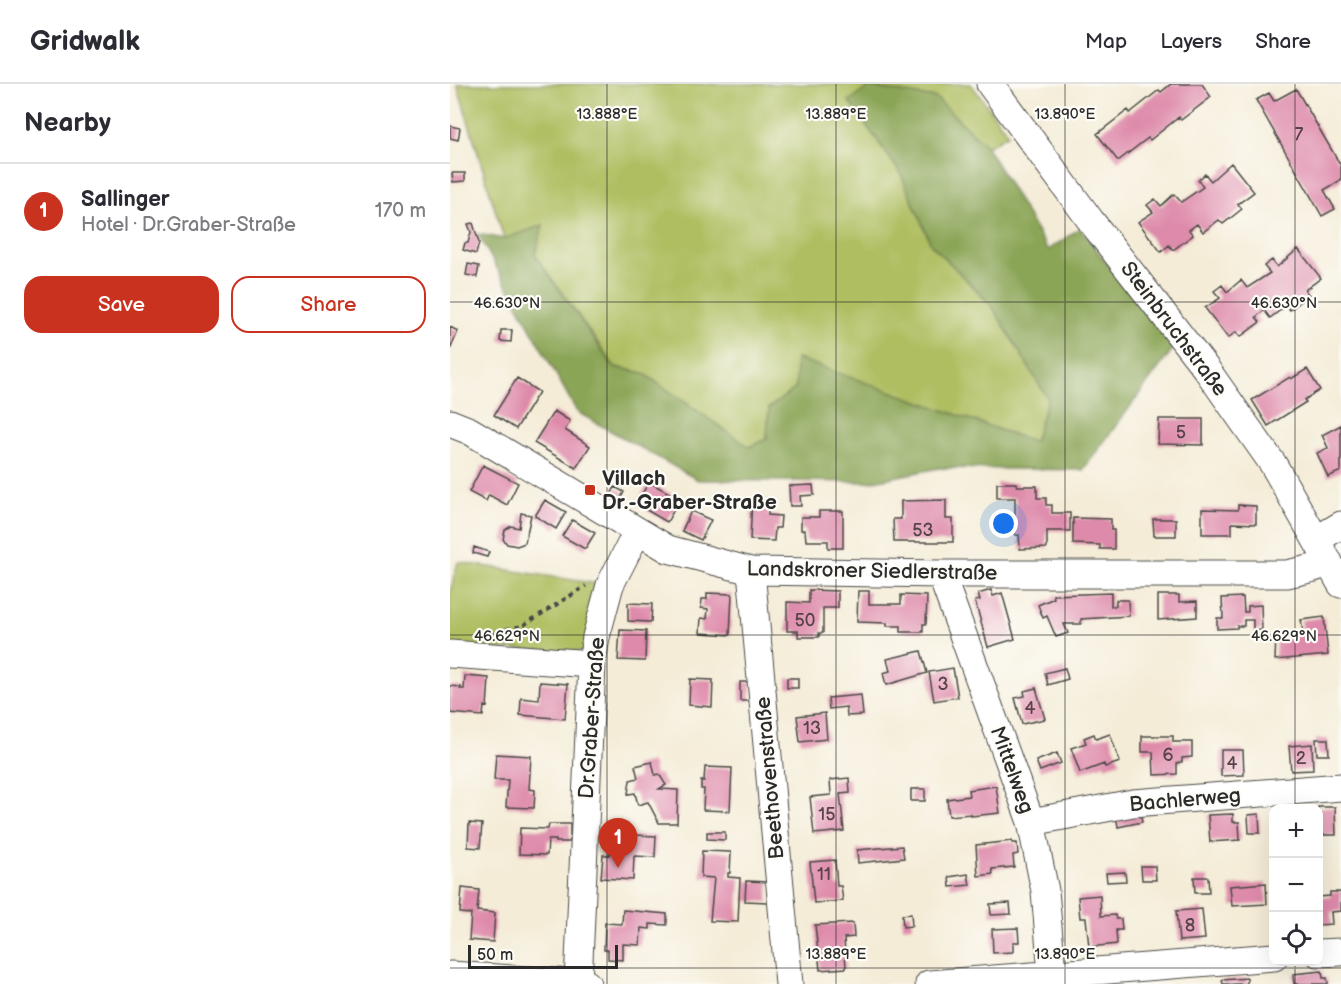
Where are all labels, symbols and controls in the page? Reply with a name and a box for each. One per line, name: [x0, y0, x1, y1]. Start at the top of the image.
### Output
text: Gridwalk: [30, 25, 140, 58]
text: Map: [1085, 29, 1127, 54]
text: Layers: [1160, 29, 1222, 54]
text: Share: [1255, 29, 1311, 54]
text: 13.888°E: [577, 105, 638, 124]
text: 13.889°E: [806, 105, 867, 124]
text: 13.890°E: [1035, 105, 1096, 124]
text: Nearby: [24, 108, 111, 139]
house number: 7: [1295, 124, 1304, 145]
text: Sallinger: [81, 186, 170, 213]
text: 1: [39, 199, 48, 223]
text: 170 m: [375, 199, 426, 223]
text: Hotel · Dr.Graber-Straße: [81, 213, 296, 237]
street label: Steinbruchstraße: [1115, 257, 1233, 401]
button: Save: [24, 276, 219, 333]
button: Share: [231, 276, 426, 333]
text: 46.630°N: [474, 294, 540, 313]
text: 46.630°N: [1251, 294, 1317, 313]
house number: 5: [1176, 422, 1186, 443]
place label: Villach Dr.-Graber-Straße: [602, 466, 777, 515]
marker: Villach Dr.-Graber-Straße: [583, 483, 597, 497]
your location: [989, 509, 1018, 538]
house number: 53: [912, 520, 934, 541]
street label: Landskroner Siedlerstraße: [746, 556, 998, 586]
house number: 50: [795, 610, 815, 631]
text: 46.629°N: [474, 627, 540, 646]
text: 46.629°N: [1251, 627, 1317, 646]
street label: Dr.Graber-Straße: [574, 636, 610, 800]
house number: 3: [937, 674, 949, 695]
street label: Beethovenstraße: [750, 696, 790, 860]
house number: 4: [1025, 698, 1036, 719]
house number: 13: [803, 718, 821, 739]
street label: Mittelweg: [985, 723, 1039, 817]
house number: 6: [1163, 745, 1174, 766]
house number: 2: [1296, 748, 1307, 769]
house number: 4: [1227, 753, 1238, 774]
street label: Bachlerweg: [1128, 783, 1242, 817]
house number: 15: [818, 804, 836, 825]
map controls: [1269, 804, 1323, 966]
button: +: [1269, 804, 1323, 858]
pin: 1: [598, 818, 638, 868]
button: −: [1269, 858, 1323, 912]
house number: 11: [817, 864, 831, 885]
button: locate: [1269, 912, 1323, 966]
house number: 8: [1185, 915, 1195, 936]
scale bar: [468, 942, 618, 970]
text: 13.889°E: [806, 945, 867, 964]
text: 13.890°E: [1035, 945, 1096, 964]
text: 50 m: [477, 946, 513, 965]

